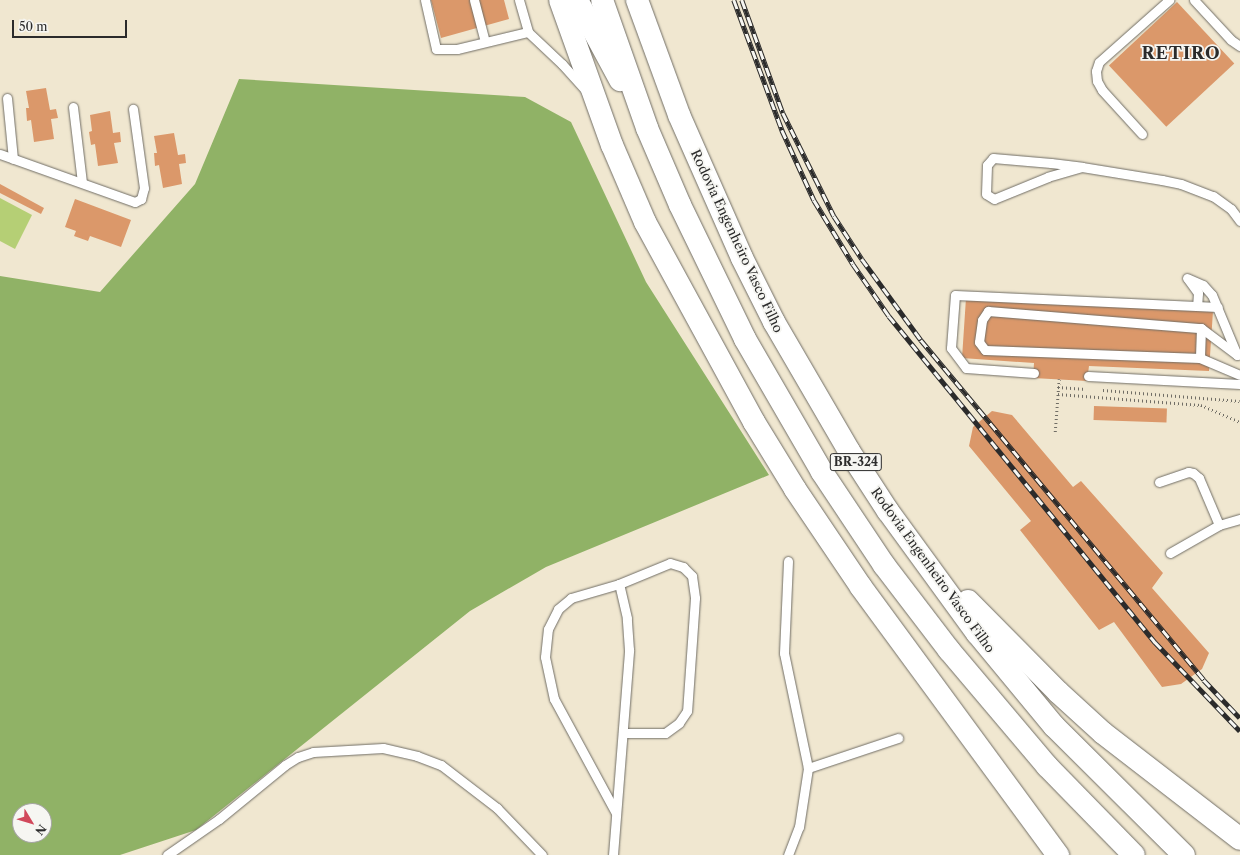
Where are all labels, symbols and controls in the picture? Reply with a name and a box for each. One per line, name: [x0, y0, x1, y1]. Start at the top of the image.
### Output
scale bar: [14, 12, 129, 38]
text: 50 m: [19, 19, 48, 34]
district label: RETIRO: [1141, 44, 1221, 64]
street label: Rodovia Engenheiro Vasco Filho: [687, 147, 787, 335]
road number: BR-324: [829, 452, 883, 472]
street label: Rodovia Engenheiro Vasco Filho: [868, 484, 998, 656]
north arrow: [12, 803, 52, 843]
text: N: [32, 822, 49, 838]

